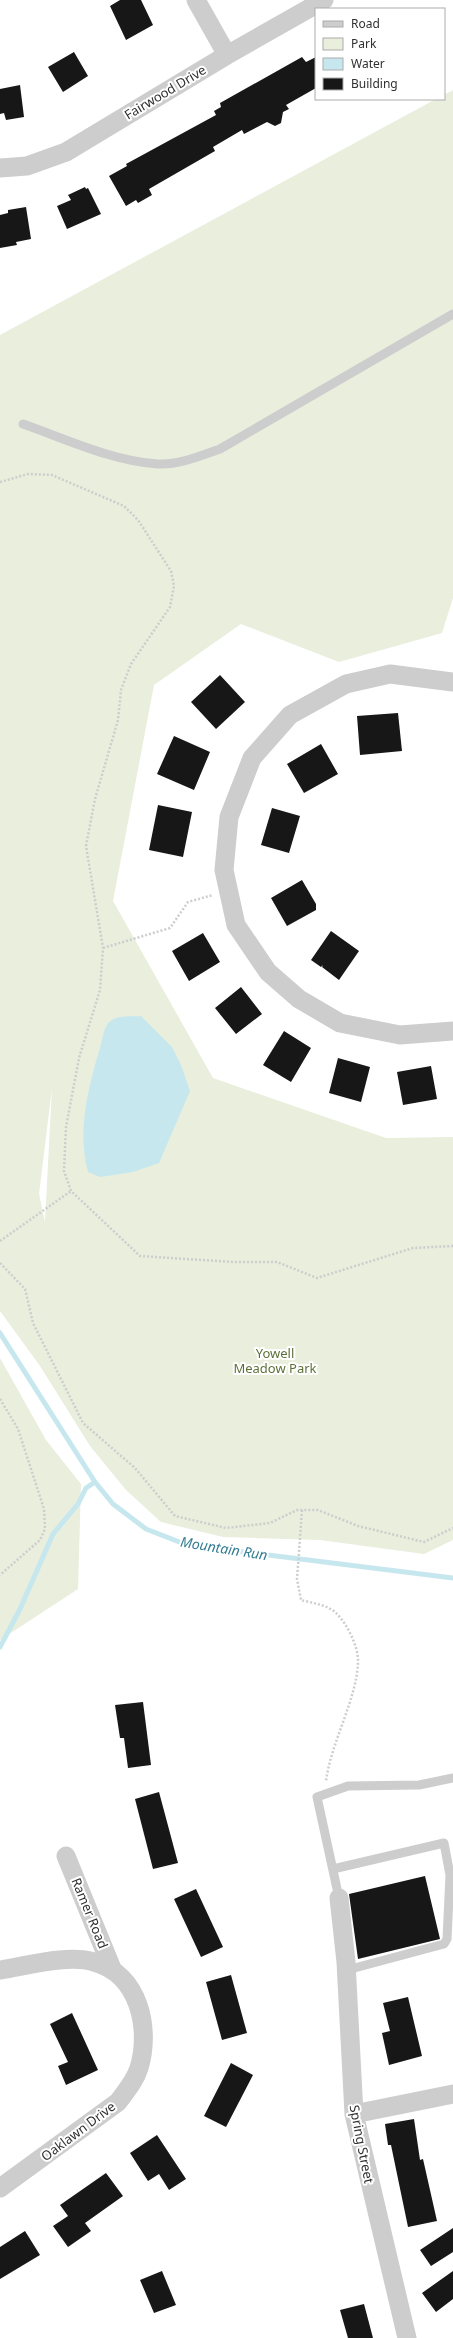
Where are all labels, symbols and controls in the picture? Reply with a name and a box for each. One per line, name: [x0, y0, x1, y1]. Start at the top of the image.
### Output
legend: [315, 8, 445, 100]
text: Road: [351, 15, 380, 32]
text: Park: [351, 35, 377, 52]
text: Water: [351, 55, 385, 72]
street label: Fairwood Drive: [121, 61, 209, 123]
text: Building: [351, 75, 398, 92]
park label: Yowell Meadow Park: [233, 1344, 317, 1377]
water label: Mountain Run: [179, 1532, 269, 1564]
street label: Ramer Road: [68, 1875, 112, 1951]
street label: Oaklawn Drive: [37, 2097, 119, 2165]
street label: Spring Street: [346, 2103, 378, 2185]

